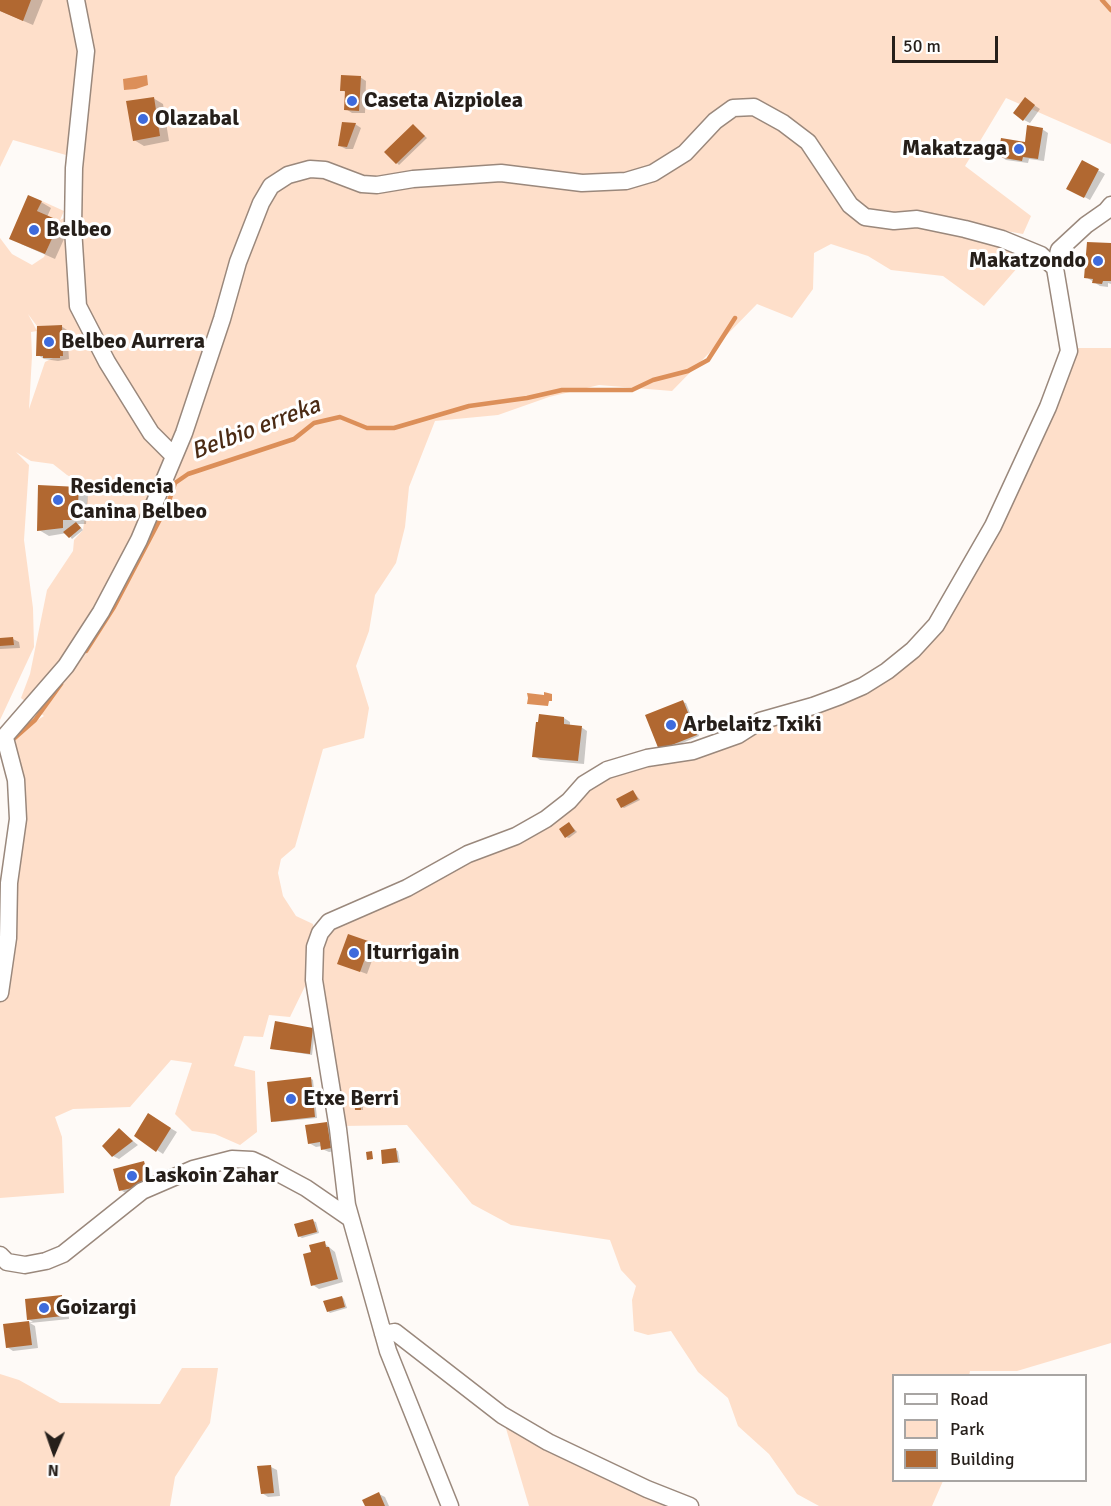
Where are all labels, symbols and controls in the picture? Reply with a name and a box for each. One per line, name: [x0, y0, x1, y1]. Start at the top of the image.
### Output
scale bar: [895, 24, 1002, 62]
text: 50 m: [903, 35, 941, 57]
place label: Caseta Aizpiolea: [364, 88, 523, 114]
marker: Caseta Aizpiolea: [345, 94, 359, 108]
place label: Olazabal: [155, 106, 239, 132]
marker: Olazabal: [136, 112, 150, 126]
place label: Makatzaga: [902, 136, 1007, 162]
marker: Makatzaga: [1012, 142, 1026, 156]
place label: Belbeo: [46, 217, 112, 243]
marker: Belbeo: [27, 223, 41, 237]
place label: Makatzondo: [969, 248, 1086, 274]
marker: Makatzondo: [1091, 254, 1105, 268]
place label: Belbeo Aurrera: [61, 329, 205, 355]
marker: Belbeo Aurrera: [42, 335, 56, 349]
water label: Belbio erreka: [187, 391, 325, 467]
place label: Residencia Canina Belbeo: [70, 474, 207, 526]
marker: Residencia Canina Belbeo: [51, 493, 65, 507]
place label: Arbelaitz Txiki: [683, 712, 822, 738]
marker: Arbelaitz Txiki: [664, 718, 678, 732]
place label: Iturrigain: [366, 940, 459, 966]
marker: Iturrigain: [347, 946, 361, 960]
place label: Etxe Berri: [303, 1086, 399, 1112]
marker: Etxe Berri: [284, 1092, 298, 1106]
place label: Laskoin Zahar: [144, 1163, 278, 1189]
marker: Laskoin Zahar: [125, 1169, 139, 1183]
place label: Goizargi: [56, 1295, 136, 1321]
marker: Goizargi: [37, 1301, 51, 1315]
legend: [892, 1374, 1087, 1482]
text: Road: [950, 1388, 989, 1410]
text: Park: [950, 1418, 985, 1440]
north arrow: [24, 1422, 84, 1482]
text: Building: [950, 1448, 1014, 1470]
text: N: [47, 1460, 59, 1480]

